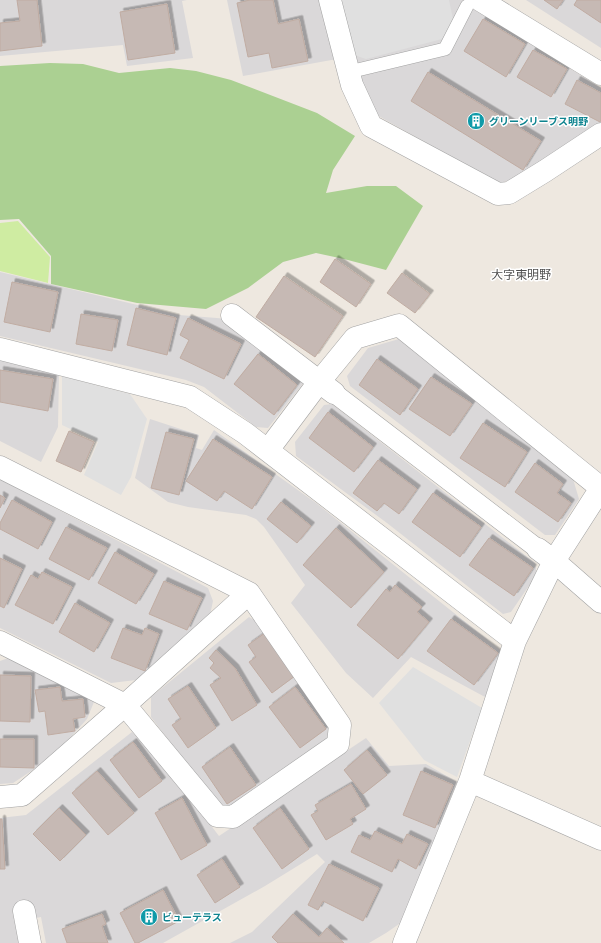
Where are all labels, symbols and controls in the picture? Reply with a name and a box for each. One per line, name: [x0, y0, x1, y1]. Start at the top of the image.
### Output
building icon: グリーンリーブス明野: [466, 111, 486, 131]
place label: グリーンリーブス明野: [489, 114, 589, 129]
district label: 大字東明野: [491, 266, 551, 283]
building icon: ビューテラス: [139, 907, 159, 927]
place label: ビューテラス: [162, 910, 222, 925]

